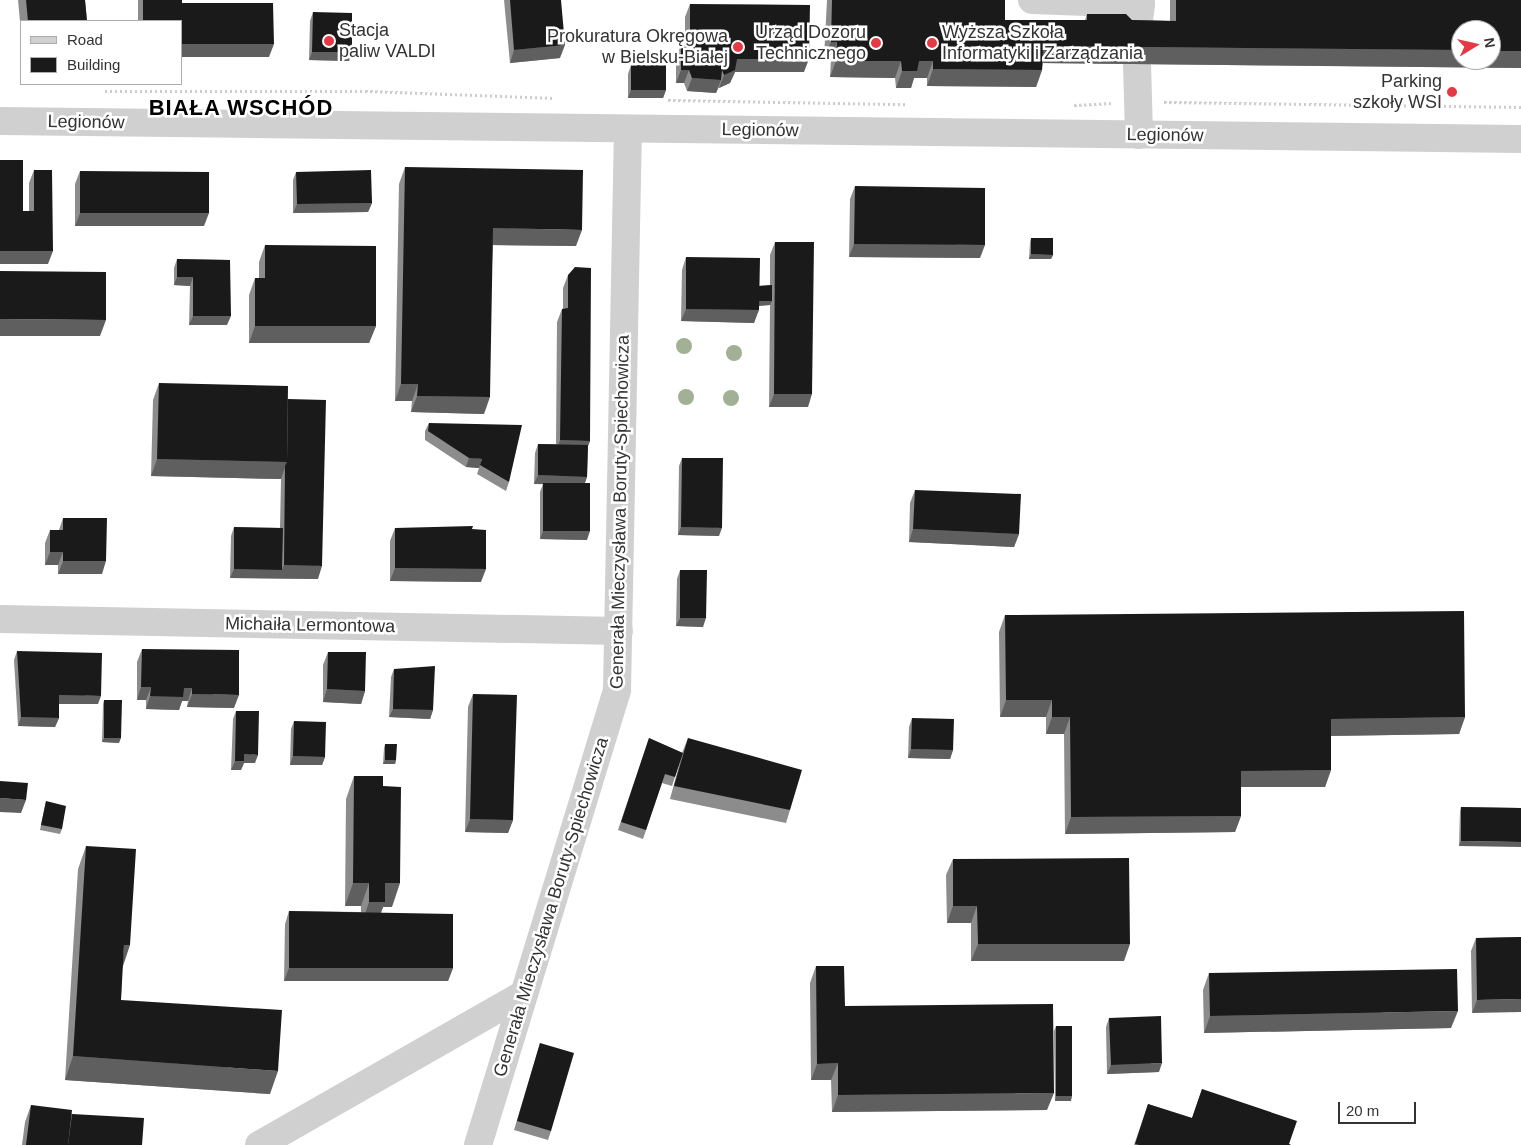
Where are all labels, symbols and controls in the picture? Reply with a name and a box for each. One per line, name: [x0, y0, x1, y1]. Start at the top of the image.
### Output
legend: [20, 20, 182, 85]
place label: Stacja paliw VALDI: [339, 20, 436, 62]
north arrow: [1451, 20, 1501, 70]
place label: Urząd Dozoru Technicznego: [755, 22, 866, 64]
place label: Wyższa Szkoła Informatyki i Zarządzania: [942, 22, 1143, 64]
place label: Prokuratura Okręgowa w Bielsku-Białej: [547, 26, 728, 68]
text: Road: [67, 31, 103, 48]
marker: Stacja paliw VALDI: [323, 35, 335, 47]
marker: Urząd Dozoru Technicznego: [870, 37, 882, 49]
marker: Wyższa Szkoła Informatyki i Zarządzania: [926, 37, 938, 49]
text: N: [1481, 37, 1499, 49]
marker: Prokuratura Okręgowa w Bielsku-Białej: [732, 41, 744, 53]
text: Building: [67, 56, 120, 73]
place label: Parking szkoły WSI: [1353, 71, 1442, 114]
marker: Parking szkoły WSI: [1446, 86, 1458, 98]
district label: BIAŁA WSCHÓD: [147, 95, 335, 121]
street label: Legionów: [47, 111, 125, 133]
street label: Legionów: [721, 119, 799, 141]
street label: Legionów: [1126, 124, 1204, 146]
street label: Generała Mieczysława Boruty-Spiechowicza: [606, 335, 634, 689]
street label: Michaiła Lermontowa: [225, 613, 395, 637]
street label: Generała Mieczysława Boruty-Spiechowicza: [489, 735, 613, 1079]
scale bar: [1341, 1092, 1418, 1124]
text: 20 m: [1346, 1102, 1379, 1119]

